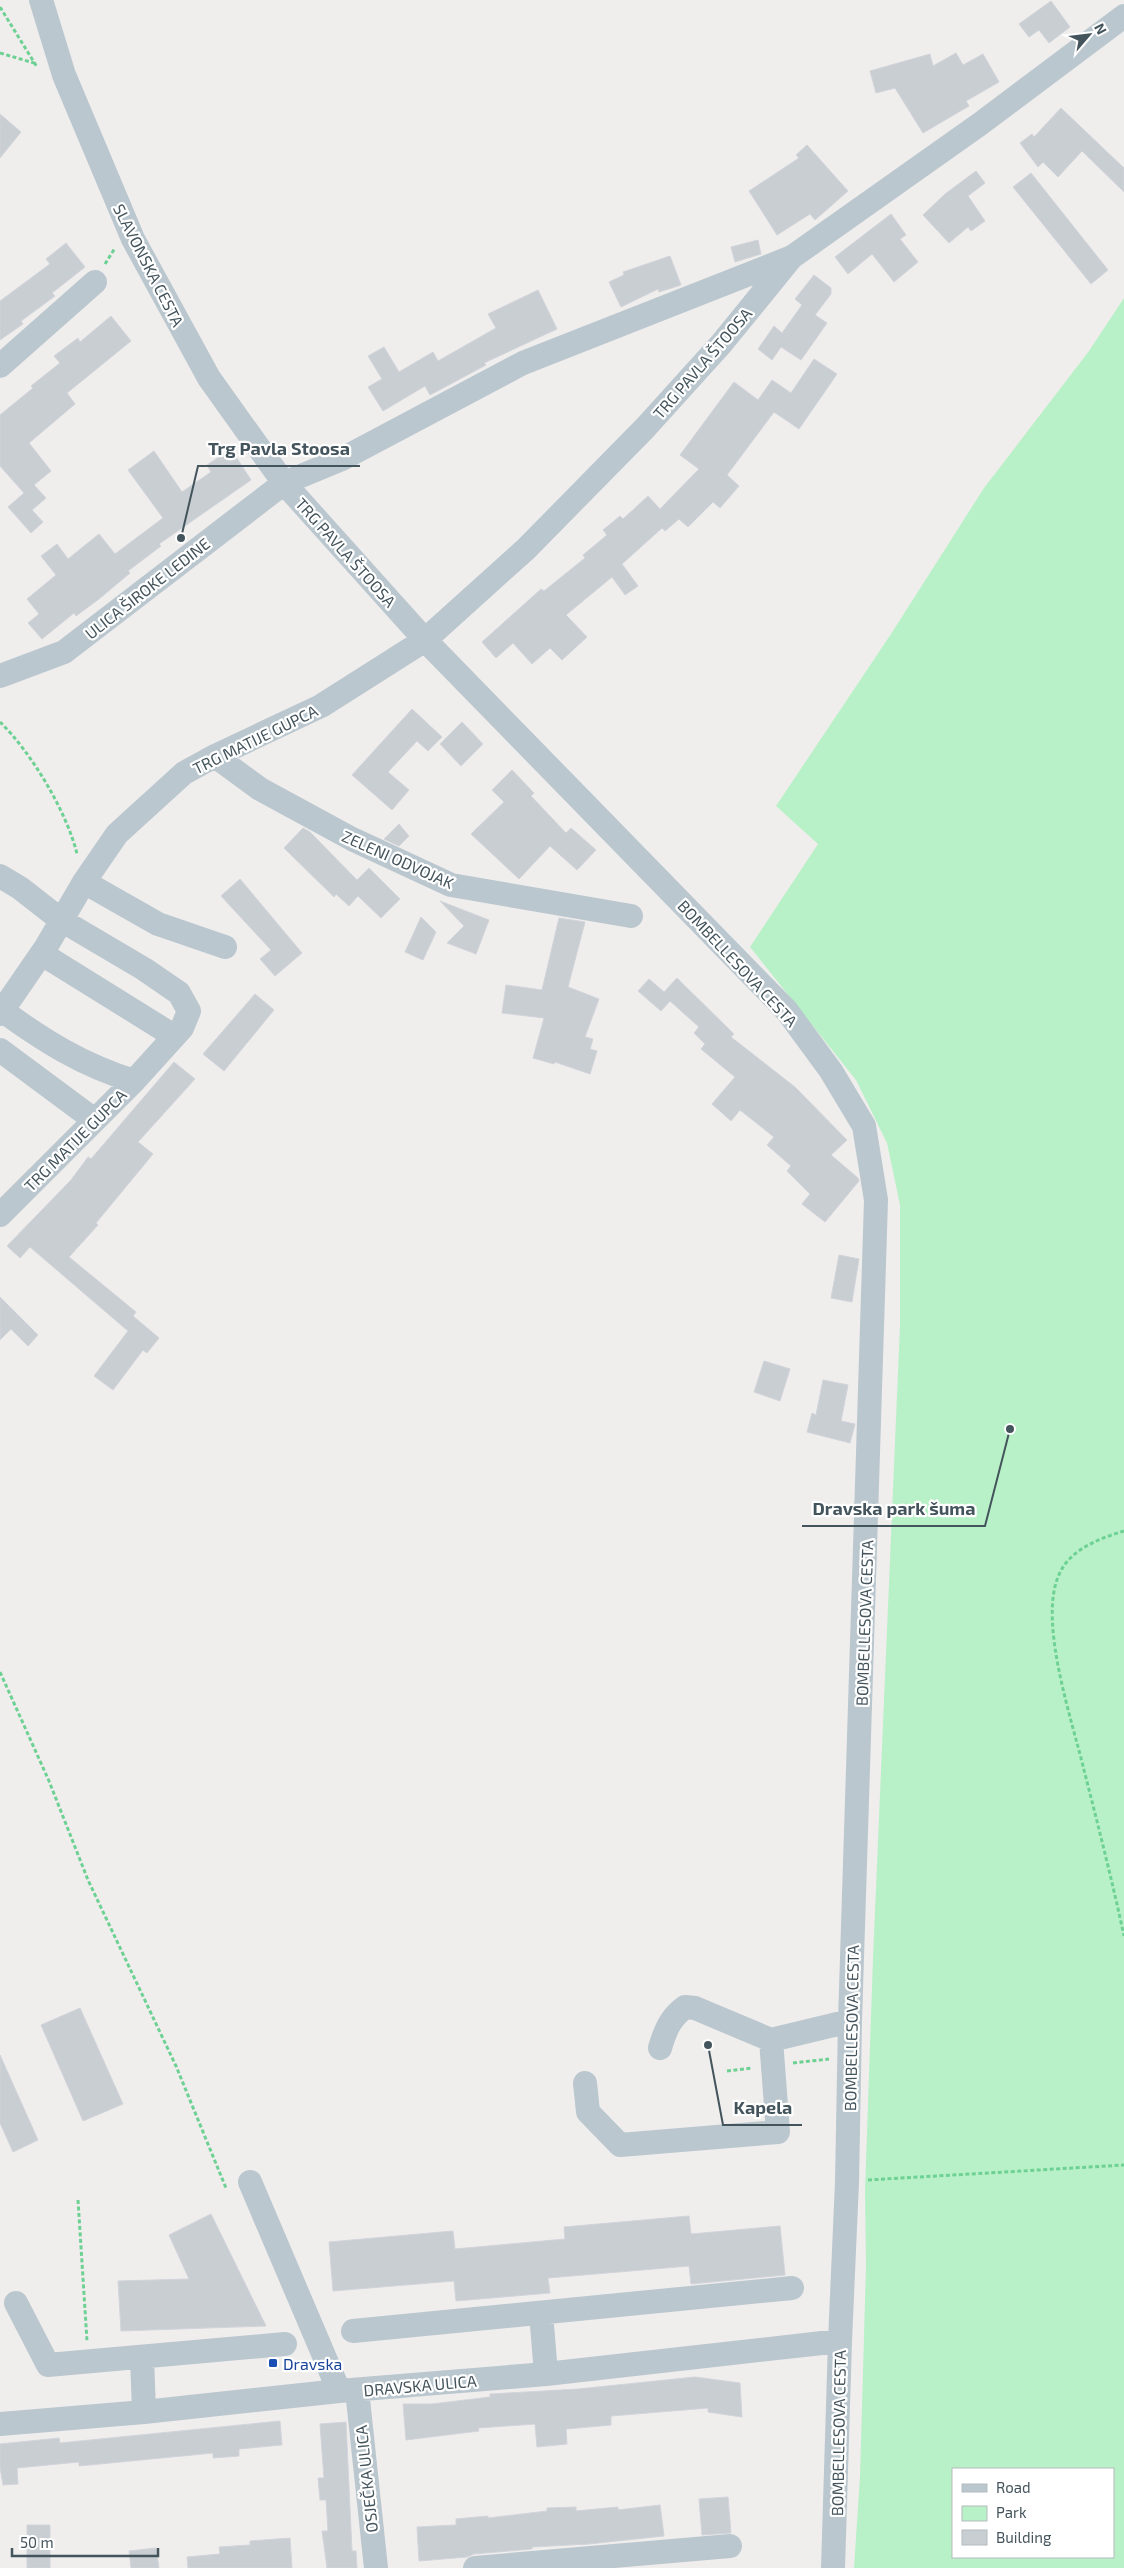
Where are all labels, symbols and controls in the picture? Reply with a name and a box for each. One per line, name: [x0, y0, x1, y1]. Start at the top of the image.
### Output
north arrow: [1064, 10, 1114, 60]
text: N: [1091, 20, 1111, 37]
street label: SLAVONSKA CESTA: [110, 200, 188, 330]
street label: TRG PAVLA ŠTOOSA: [649, 304, 755, 422]
callout: Trg Pavla Stoosa: [198, 433, 360, 466]
text: Trg Pavla Stoosa: [208, 437, 350, 459]
street label: TRG PAVLA ŠTOOSA: [292, 493, 400, 611]
street label: ULICA ŠIROKE LEDINE: [81, 533, 213, 643]
street label: TRG MATIJE GUPCA: [189, 701, 321, 777]
street label: ZELENI ODVOJAK: [339, 826, 457, 892]
street label: BOMBELLESOVA CESTA: [674, 896, 802, 1030]
street label: TRG MATIJE GUPCA: [20, 1085, 130, 1195]
callout: Dravska park šuma: [802, 1493, 985, 1526]
text: Dravska park šuma: [813, 1497, 975, 1519]
street label: BOMBELLESOVA CESTA: [852, 1540, 876, 1706]
street label: BOMBELLESOVA CESTA: [840, 1945, 862, 2111]
callout: Kapela: [723, 2092, 802, 2125]
text: Kapela: [734, 2096, 792, 2118]
street label: BOMBELLESOVA CESTA: [827, 2350, 849, 2516]
place label: Dravska: [283, 2354, 342, 2373]
marker: Dravska: [267, 2357, 279, 2369]
street label: DRAVSKA ULICA: [363, 2371, 477, 2399]
street label: OSJEČKA ULICA: [351, 2424, 381, 2534]
legend: [952, 2468, 1114, 2558]
text: Road: [996, 2478, 1031, 2496]
text: Park: [996, 2503, 1027, 2521]
scale bar: [12, 2526, 159, 2558]
text: Building: [996, 2528, 1052, 2546]
text: 50 m: [20, 2533, 54, 2551]

